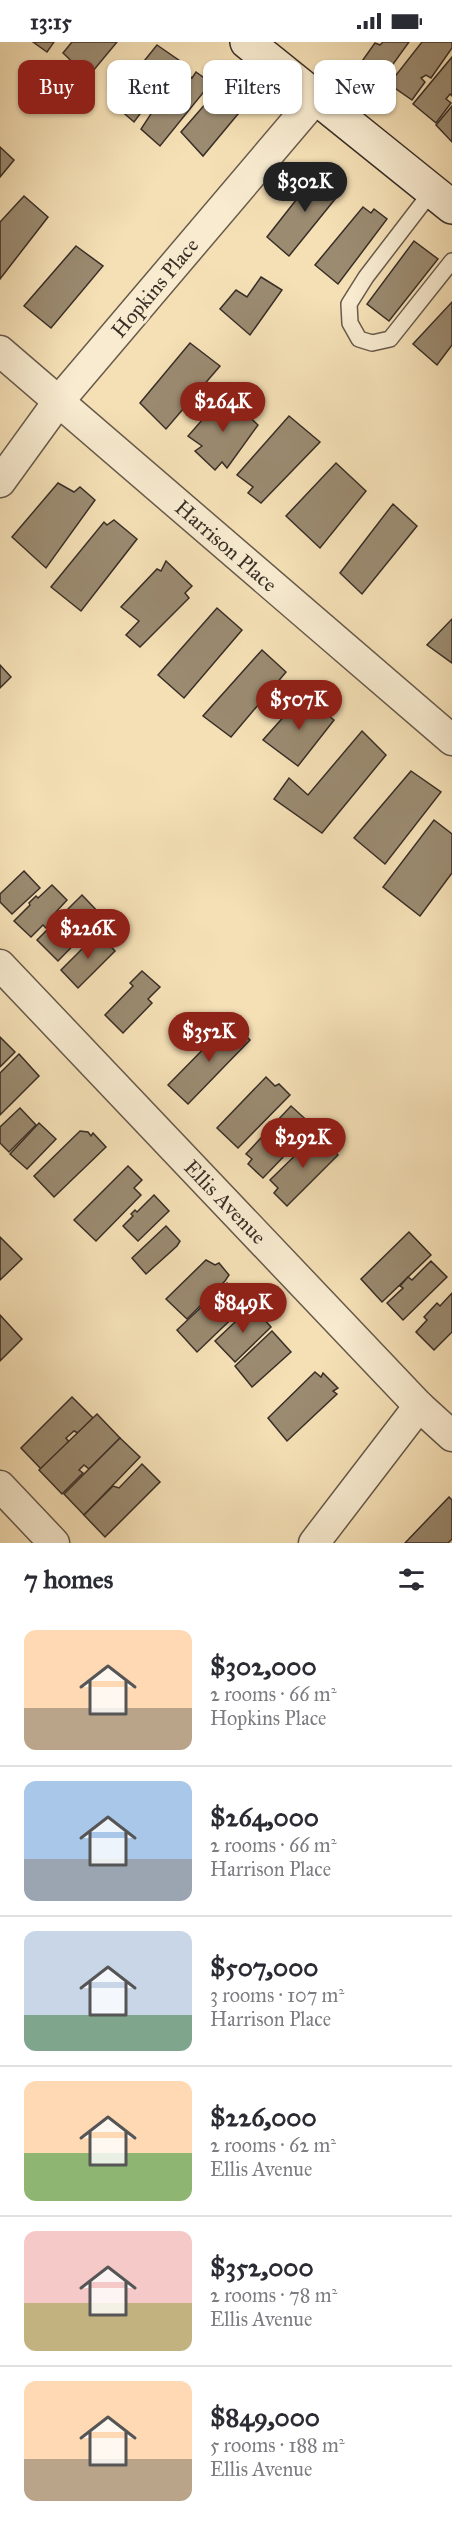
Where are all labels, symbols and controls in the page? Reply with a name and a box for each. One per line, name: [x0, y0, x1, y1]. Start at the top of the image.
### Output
text: 13:15: [30, 8, 72, 35]
chip: Buy: [18, 60, 95, 114]
chip: Rent: [107, 60, 191, 114]
chip: Filters: [203, 60, 302, 114]
chip: New: [314, 60, 396, 114]
pin: $302K: [263, 162, 347, 213]
text: $302K: [277, 169, 333, 193]
street label: Hopkins Place: [106, 233, 204, 343]
pin: $264K: [181, 382, 265, 433]
text: $264K: [194, 389, 252, 413]
street label: Harrison Place: [170, 495, 283, 598]
pin: $507K: [257, 680, 341, 731]
text: $507K: [270, 687, 328, 711]
pin: $226K: [46, 909, 130, 960]
text: $226K: [60, 916, 116, 940]
pin: $352K: [167, 1012, 251, 1063]
text: $352K: [182, 1019, 236, 1043]
pin: $292K: [261, 1118, 345, 1169]
text: $292K: [275, 1125, 331, 1149]
street label: Ellis Avenue: [178, 1154, 272, 1250]
pin: $849K: [201, 1283, 285, 1334]
text: $849K: [214, 1290, 272, 1314]
text: 7 homes: [24, 1563, 113, 1595]
icon: filters: [395, 1563, 428, 1596]
text: $302,000: [210, 1650, 317, 1682]
icon: home: [72, 1654, 144, 1726]
text: 2 rooms · 66 m²: [210, 1682, 336, 1706]
text: Hopkins Place: [210, 1706, 326, 1730]
text: $264,000: [210, 1801, 319, 1833]
icon: home: [72, 1805, 144, 1877]
text: 2 rooms · 66 m²: [210, 1833, 336, 1857]
text: Harrison Place: [210, 1857, 331, 1881]
text: $507,000: [210, 1951, 318, 1983]
icon: home: [72, 1955, 144, 2027]
text: 3 rooms · 107 m²: [210, 1983, 344, 2007]
text: Harrison Place: [210, 2007, 331, 2031]
text: $226,000: [210, 2101, 317, 2133]
icon: home: [72, 2105, 144, 2177]
text: 2 rooms · 62 m²: [210, 2133, 336, 2157]
text: Ellis Avenue: [210, 2157, 312, 2181]
text: $352,000: [210, 2251, 314, 2283]
icon: home: [72, 2255, 144, 2327]
text: 2 rooms · 78 m²: [210, 2283, 337, 2307]
text: Ellis Avenue: [210, 2307, 312, 2331]
text: $849,000: [210, 2401, 320, 2433]
icon: home: [72, 2405, 144, 2477]
text: 5 rooms · 188 m²: [210, 2433, 345, 2457]
text: Ellis Avenue: [210, 2457, 312, 2481]

